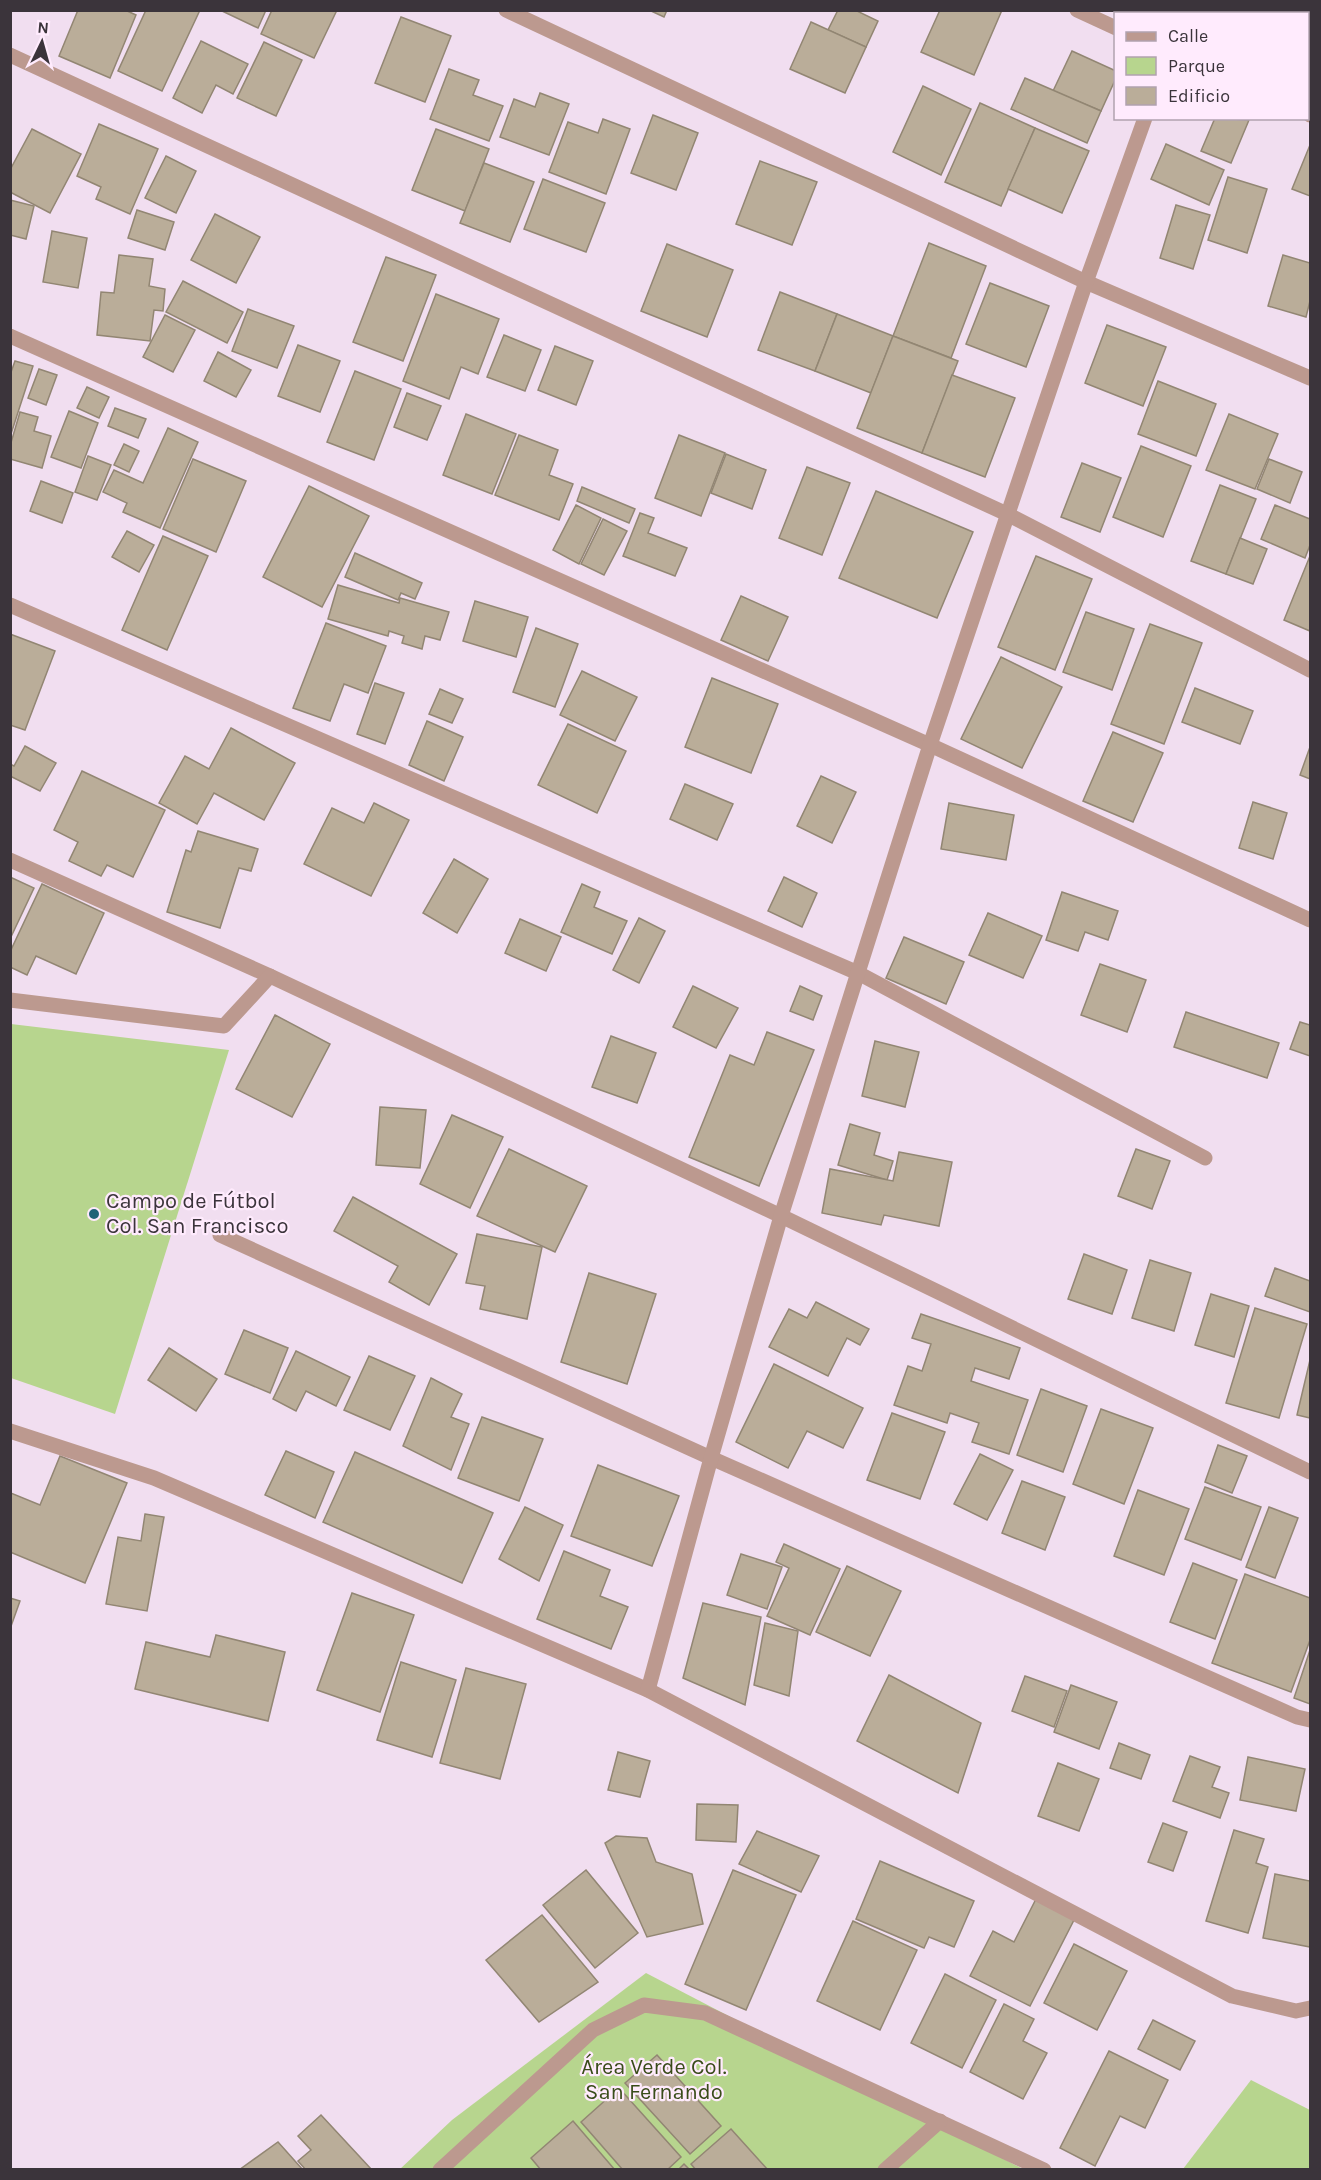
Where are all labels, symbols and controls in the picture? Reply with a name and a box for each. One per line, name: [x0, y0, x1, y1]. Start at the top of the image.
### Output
north arrow: [12, 12, 72, 72]
legend: [1114, 12, 1309, 120]
text: N: [37, 18, 50, 38]
text: Calle: [1168, 25, 1208, 47]
text: Parque: [1168, 55, 1225, 77]
text: Edificio: [1168, 85, 1230, 107]
place label: Campo de Fútbol Col. San Francisco: [106, 1188, 288, 1239]
marker: Campo de Fútbol Col. San Francisco: [87, 1207, 101, 1221]
park label: Área Verde Col. San Fernando: [581, 2053, 727, 2105]

